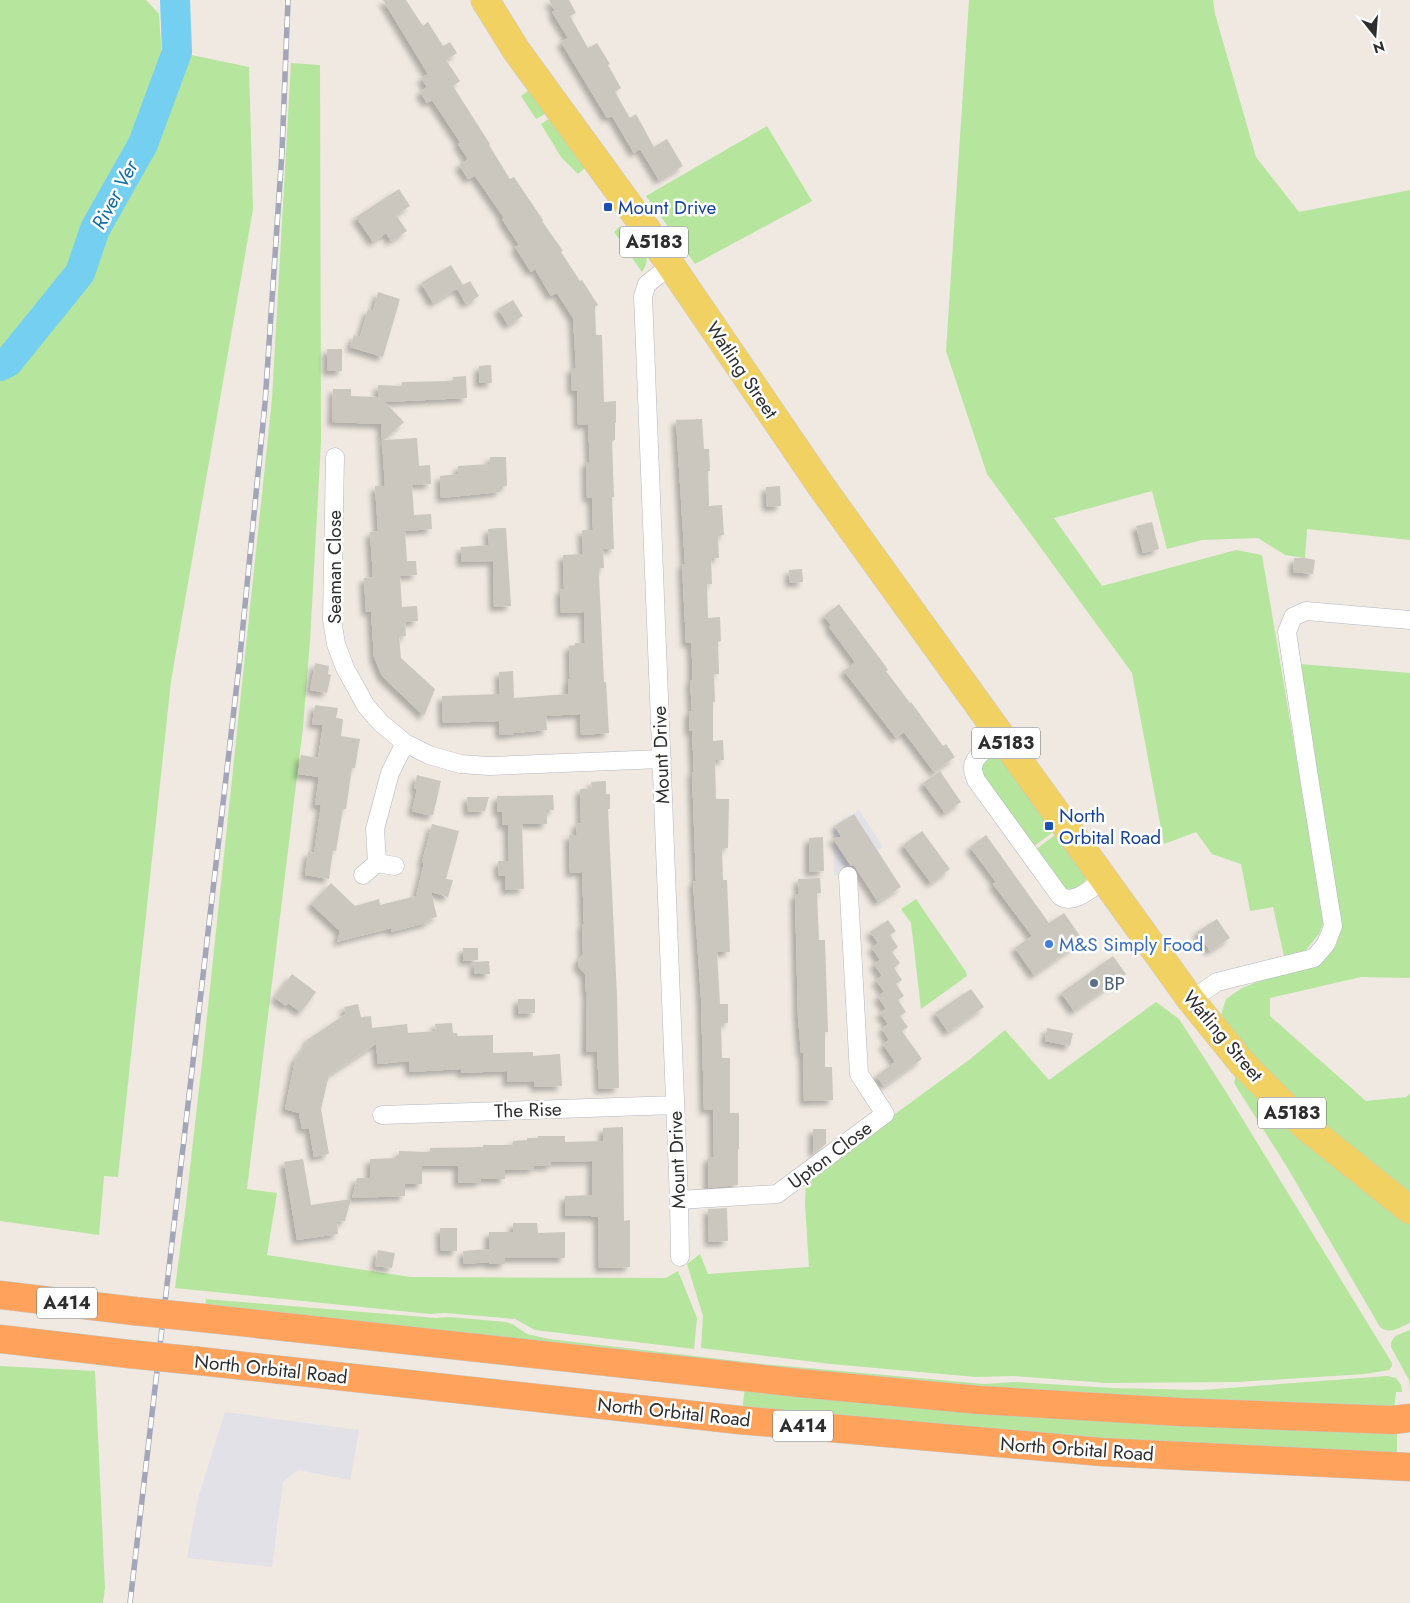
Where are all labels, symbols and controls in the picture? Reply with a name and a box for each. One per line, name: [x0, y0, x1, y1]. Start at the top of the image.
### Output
north arrow: [1350, 10, 1400, 60]
text: N: [1371, 36, 1387, 59]
water label: River Ver: [85, 154, 146, 235]
place label: Mount Drive: [618, 194, 716, 221]
marker: Mount Drive: [602, 201, 614, 213]
road number: A5183: [620, 226, 688, 258]
street label: Watling Street: [700, 316, 785, 424]
street label: Seaman Close: [321, 510, 348, 624]
street label: Mount Drive: [646, 705, 676, 805]
road number: A5183: [972, 728, 1040, 758]
place label: North Orbital Road: [1059, 802, 1161, 851]
marker: North Orbital Road: [1043, 820, 1055, 832]
place label: M&S Simply Food: [1059, 931, 1203, 958]
marker: M&S Simply Food: [1043, 938, 1055, 950]
place label: BP: [1104, 970, 1125, 997]
marker: BP: [1088, 977, 1100, 989]
street label: Watling Street: [1177, 985, 1270, 1088]
street label: The Rise: [494, 1095, 562, 1125]
road number: A5183: [1258, 1098, 1326, 1128]
street label: Mount Drive: [662, 1110, 692, 1210]
street label: Upton Close: [783, 1114, 878, 1195]
road number: A414: [37, 1288, 97, 1319]
street label: North Orbital Road: [193, 1348, 349, 1390]
street label: North Orbital Road: [596, 1391, 752, 1433]
road number: A414: [773, 1410, 833, 1442]
street label: North Orbital Road: [999, 1430, 1155, 1468]

